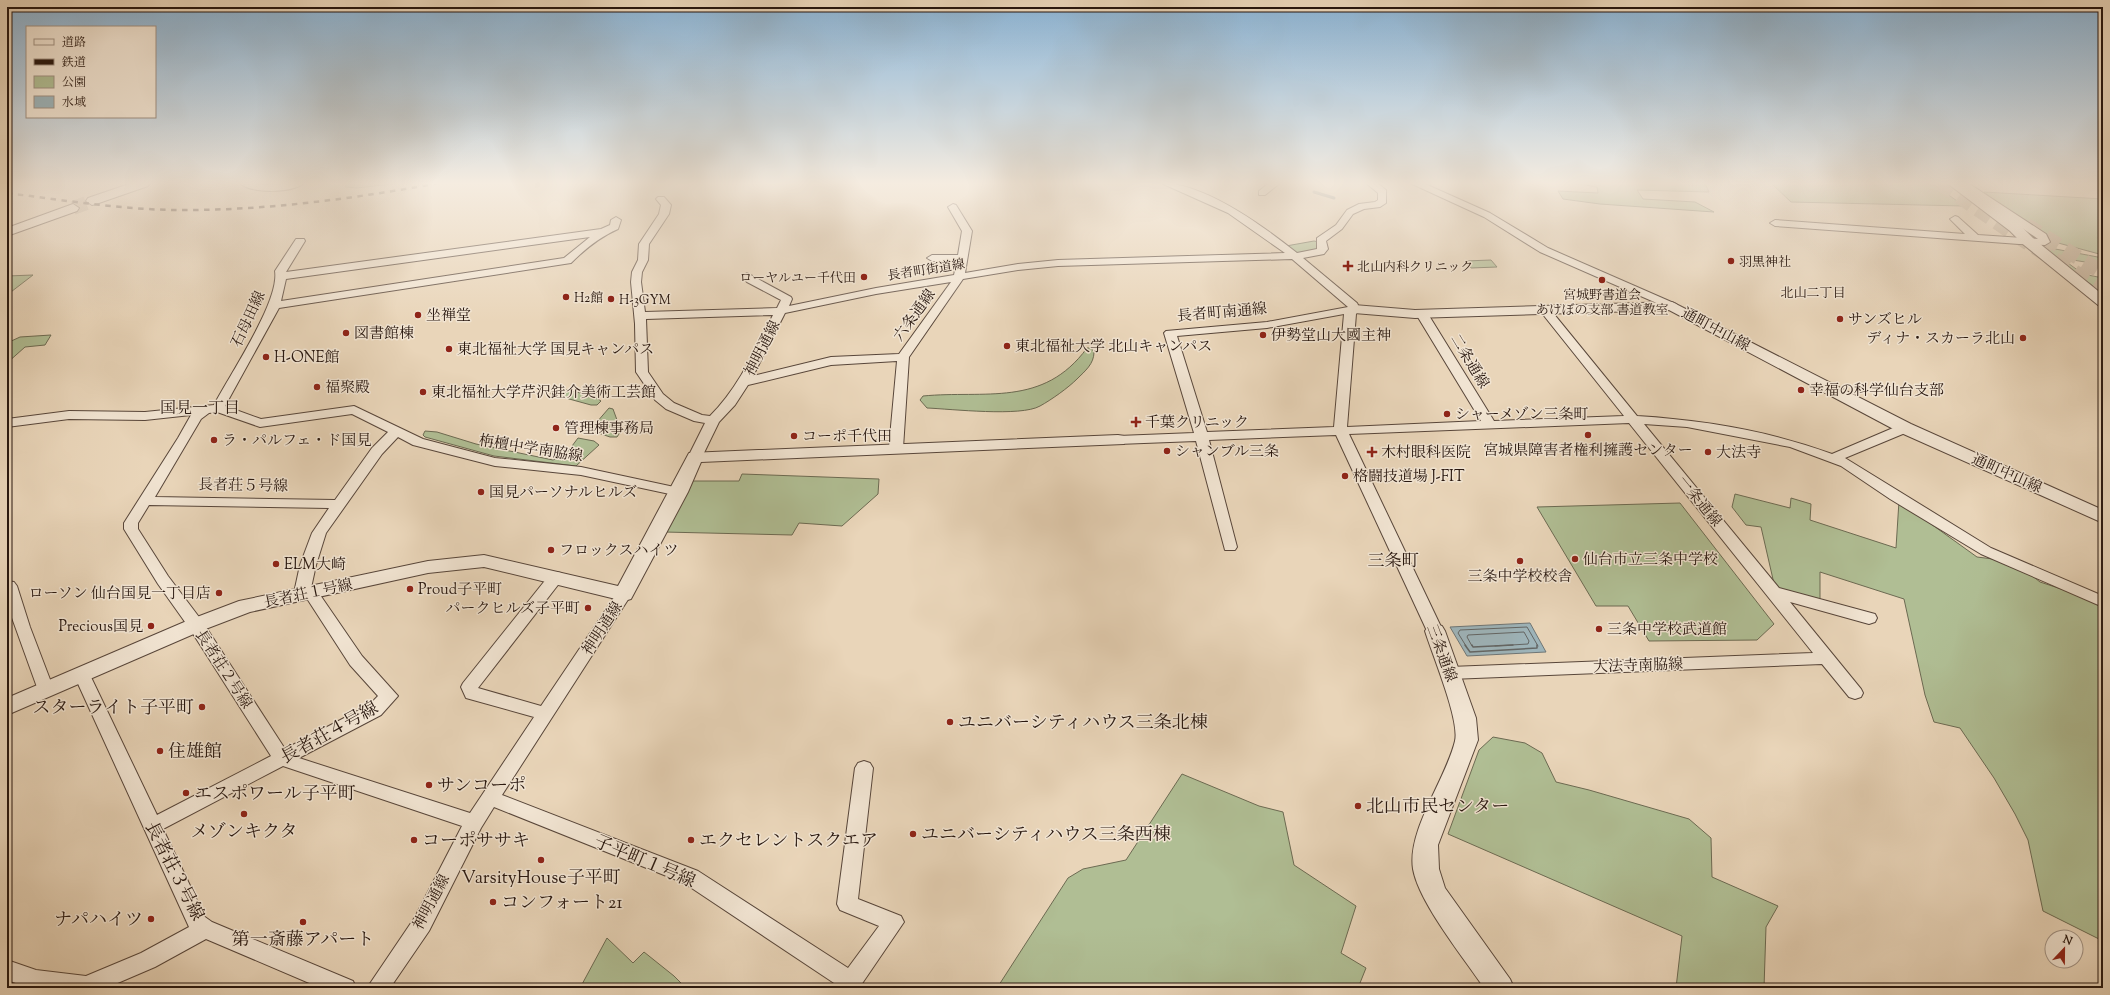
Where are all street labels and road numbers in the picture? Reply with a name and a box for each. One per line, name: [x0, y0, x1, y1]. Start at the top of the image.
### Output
street label: 長者町街道線: [886, 256, 966, 286]
street label: 六条通線: [889, 285, 941, 346]
street label: 石母田線: [227, 288, 272, 351]
street label: 長者町南通線: [1176, 299, 1268, 328]
street label: 通町中山線: [1677, 303, 1753, 357]
street label: 神明通線: [740, 317, 786, 380]
street label: 二条通線: [1444, 331, 1493, 393]
street label: 栴檀中学南脇線: [477, 431, 584, 468]
street label: 通町中山線: [1968, 450, 2045, 499]
street label: 一条通線: [1672, 472, 1726, 532]
street label: 長者荘５号線: [198, 475, 288, 498]
street label: 長者荘１号線: [262, 575, 355, 614]
street label: 神明通線: [578, 598, 628, 660]
street label: 三条通線: [1420, 622, 1461, 685]
street label: 長者荘２号線: [189, 626, 256, 713]
street label: 大法寺南脇線: [1593, 654, 1683, 679]
street label: 長者荘４号線: [276, 696, 384, 771]
street label: 長者荘３号線: [137, 818, 209, 926]
street label: 子平町１号線: [589, 830, 699, 896]
street label: 神明通線: [409, 871, 456, 934]

